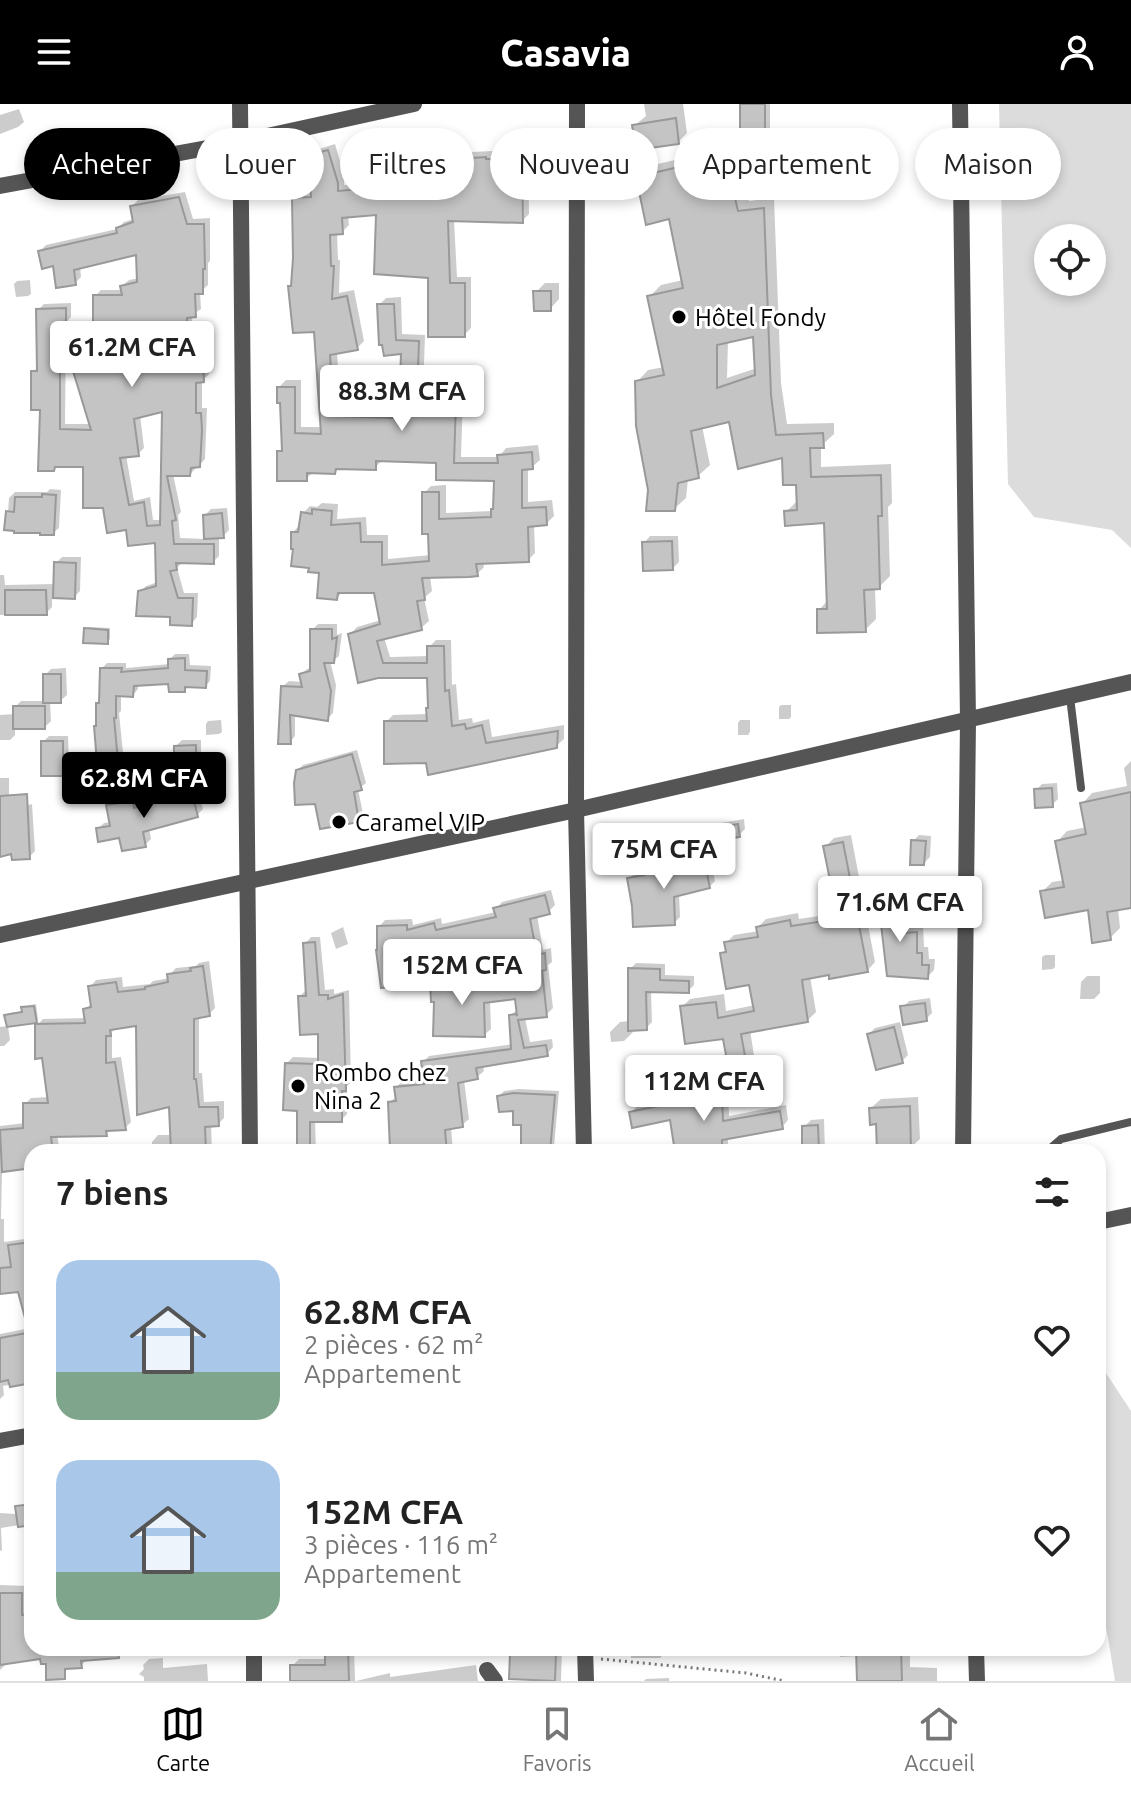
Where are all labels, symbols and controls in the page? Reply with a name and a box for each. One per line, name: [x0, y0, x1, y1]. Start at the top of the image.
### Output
icon: menu: [32, 30, 76, 74]
icon: person: [1055, 30, 1099, 74]
text: Casavia: [500, 32, 631, 73]
chip: Acheter: [24, 128, 180, 200]
chip: Louer: [196, 128, 324, 200]
chip: Filtres: [340, 128, 474, 200]
chip: Nouveau: [490, 128, 658, 200]
chip: Appartement: [674, 128, 899, 200]
chip: Maison: [915, 128, 1061, 200]
map controls: [1034, 224, 1106, 296]
button: locate: [1034, 224, 1106, 296]
place label: Hôtel Fondy: [695, 304, 827, 331]
marker: Hôtel Fondy: [670, 308, 688, 326]
pin: 61.2M CFA: [40, 321, 224, 389]
text: 61.2M CFA: [68, 332, 196, 361]
pin: 88.3M CFA: [310, 365, 494, 433]
text: 88.3M CFA: [338, 376, 466, 405]
pin: 62.8M CFA: [52, 752, 236, 820]
text: 62.8M CFA: [80, 763, 208, 792]
place label: Caramel VIP: [355, 809, 485, 836]
marker: Caramel VIP: [330, 813, 348, 831]
pin: 75M CFA: [590, 823, 738, 891]
text: 75M CFA: [611, 834, 717, 863]
pin: 71.6M CFA: [808, 876, 992, 944]
text: 71.6M CFA: [836, 887, 964, 916]
pin: 152M CFA: [379, 939, 545, 1007]
text: 152M CFA: [401, 950, 523, 979]
pin: 112M CFA: [621, 1055, 787, 1123]
place label: Rombo chez Nina 2: [314, 1059, 446, 1114]
text: 112M CFA: [643, 1066, 765, 1095]
marker: Rombo chez Nina 2: [289, 1077, 307, 1095]
icon: filters: [1030, 1170, 1074, 1214]
text: 7 biens: [56, 1173, 169, 1211]
icon: home: [120, 1292, 216, 1388]
text: 62.8M CFA: [304, 1292, 471, 1330]
icon: heart: [1030, 1318, 1074, 1362]
text: 2 pièces · 62 m²: [304, 1330, 484, 1359]
text: Appartement: [304, 1359, 461, 1388]
icon: home: [120, 1492, 216, 1588]
text: 152M CFA: [304, 1492, 463, 1530]
icon: heart: [1030, 1518, 1074, 1562]
text: 3 pièces · 116 m²: [304, 1530, 498, 1559]
text: Appartement: [304, 1559, 461, 1588]
tab: Carte: [156, 1702, 210, 1775]
tab: Favoris: [523, 1702, 592, 1775]
tab: Accueil: [904, 1702, 975, 1775]

